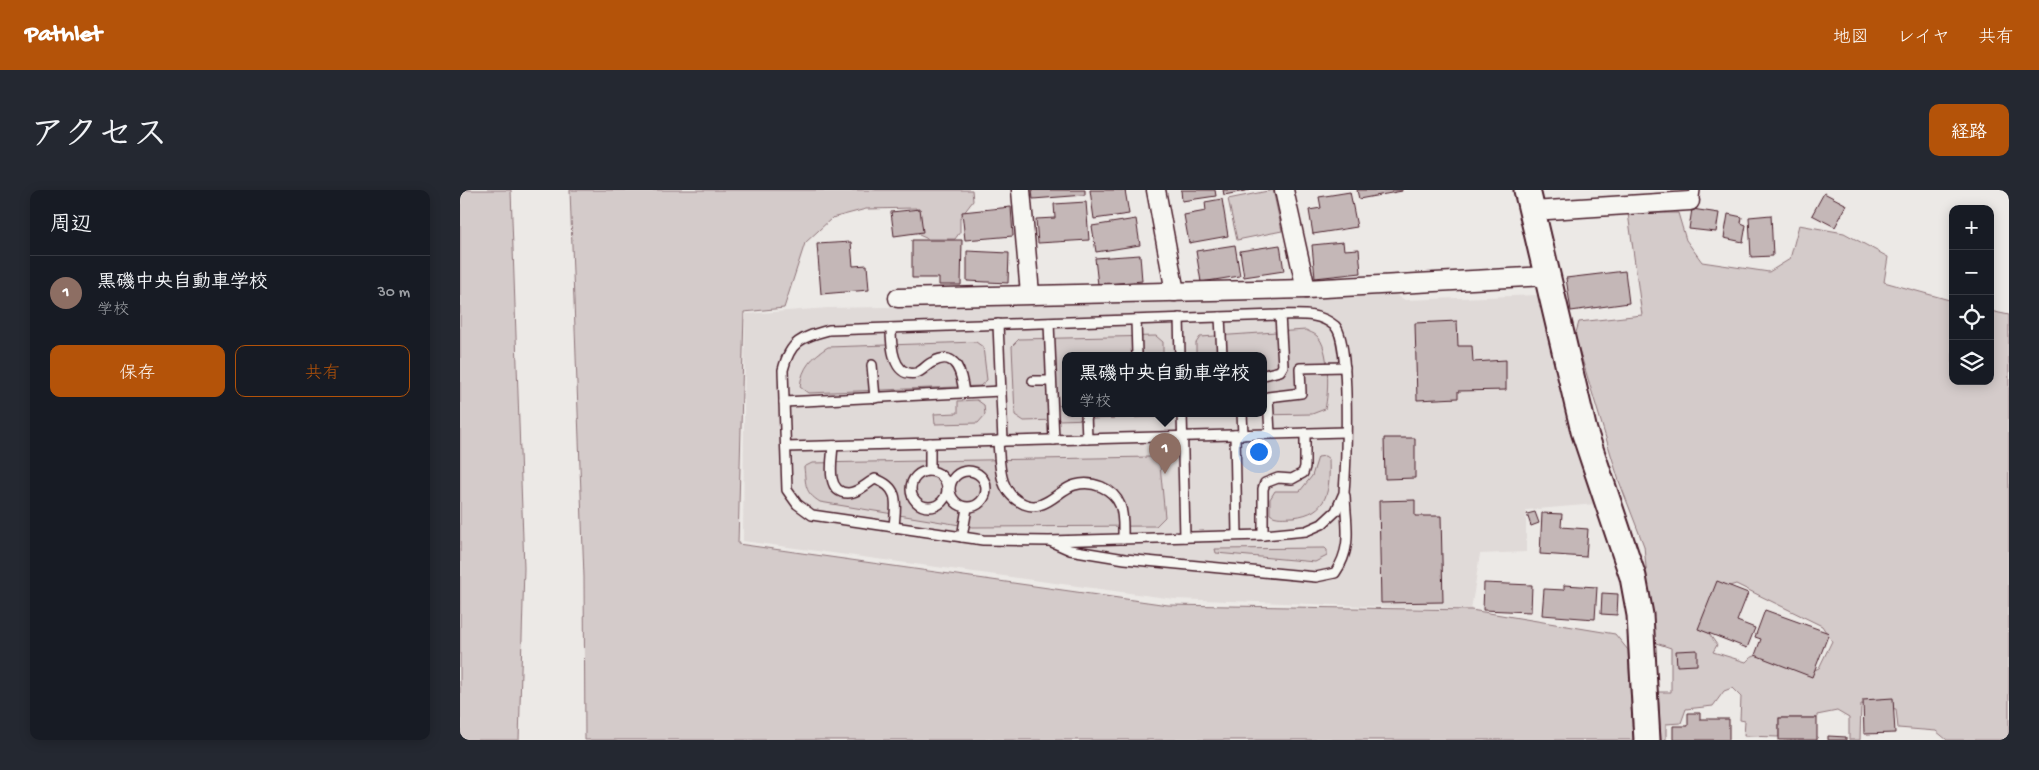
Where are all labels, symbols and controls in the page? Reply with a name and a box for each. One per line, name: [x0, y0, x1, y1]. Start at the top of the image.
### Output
text: Pathlet: [25, 21, 102, 50]
text: 地図: [1833, 28, 1869, 49]
text: レイヤ: [1897, 28, 1950, 49]
text: 共有: [1978, 28, 2014, 49]
button: 経路: [1929, 104, 2009, 156]
text: アクセス: [30, 117, 168, 158]
map controls: [1949, 205, 1994, 385]
button: +: [1949, 205, 1994, 250]
text: 周辺: [50, 214, 92, 239]
button: −: [1949, 250, 1994, 295]
text: 黒磯中央自動車学校: [97, 272, 268, 295]
text: 1: [63, 284, 69, 303]
text: 30 m: [377, 284, 410, 303]
button: locate: [1949, 295, 1994, 340]
text: 学校: [97, 302, 129, 321]
button: layers: [1949, 340, 1994, 385]
button: 保存: [50, 345, 225, 397]
button: 共有: [235, 345, 410, 397]
popup: [1062, 352, 1267, 417]
text: 黒磯中央自動車学校: [1079, 364, 1250, 387]
text: 学校: [1079, 394, 1111, 413]
pin: 1: [1149, 433, 1181, 474]
your location: [1246, 439, 1272, 465]

